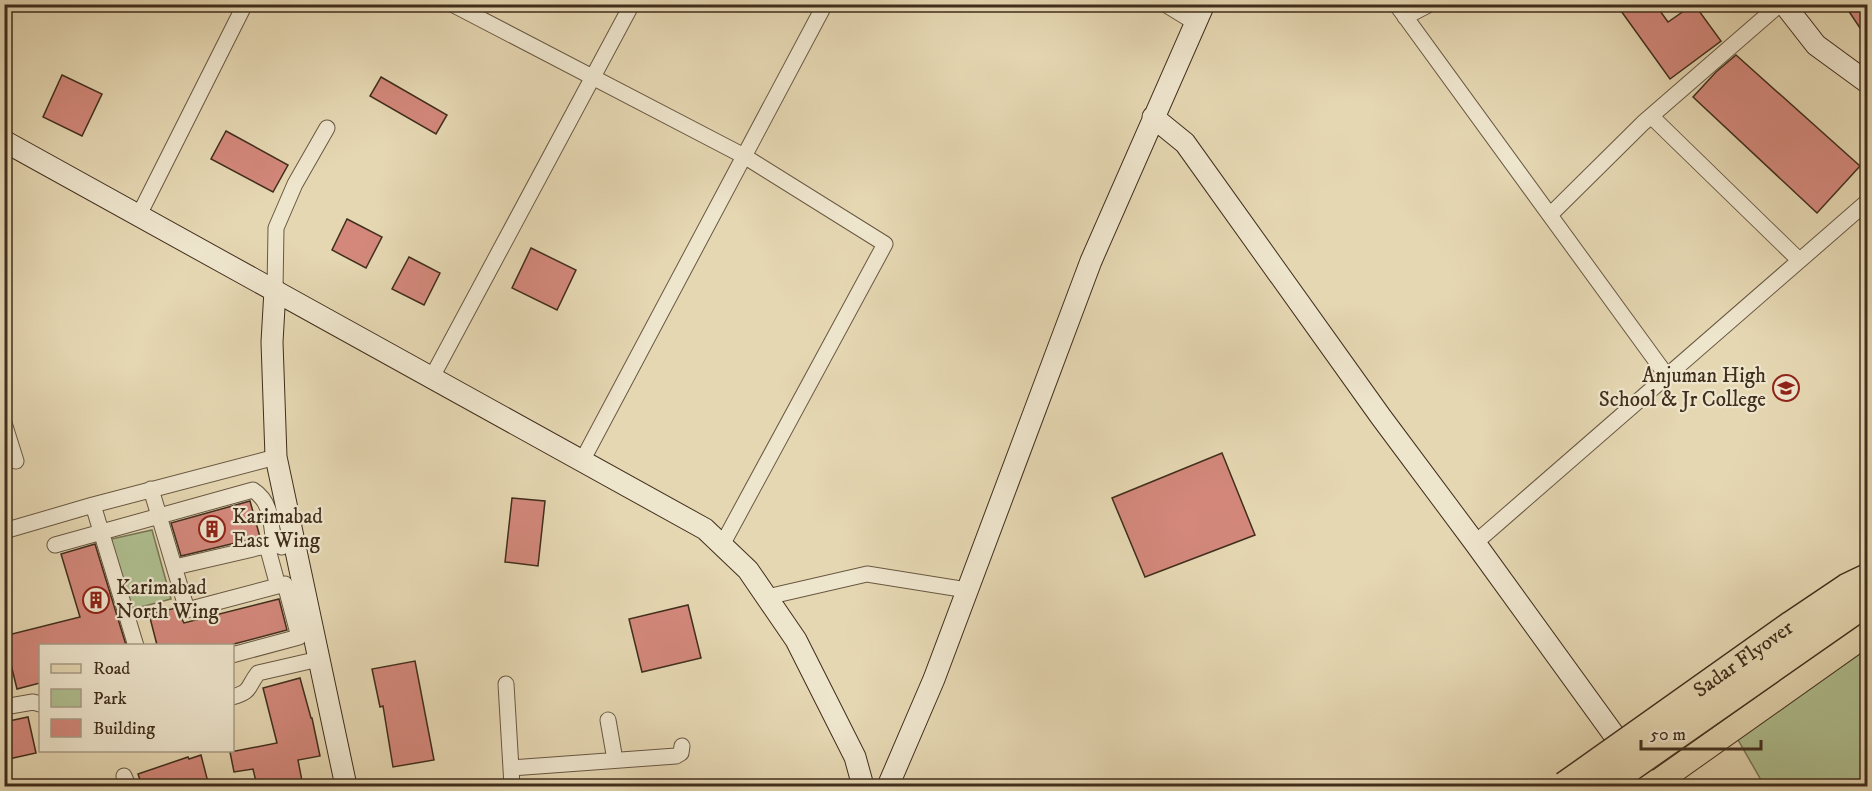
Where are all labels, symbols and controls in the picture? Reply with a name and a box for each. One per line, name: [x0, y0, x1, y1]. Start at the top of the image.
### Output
place label: Anjuman High School & Jr College: [1599, 363, 1766, 413]
school or university icon: Anjuman High School & Jr College: [1771, 373, 1801, 403]
place label: Karimabad East Wing: [232, 504, 323, 554]
building icon: Karimabad East Wing: [197, 514, 227, 544]
place label: Karimabad North Wing: [116, 575, 220, 625]
building icon: Karimabad North Wing: [81, 585, 111, 615]
street label: Sadar Flyover: [1689, 615, 1799, 704]
legend: [39, 644, 234, 752]
text: Road: [93, 658, 130, 680]
text: Park: [93, 688, 127, 710]
scale bar: [1641, 713, 1761, 751]
text: Building: [93, 718, 155, 740]
text: 50 m: [1650, 724, 1686, 746]

